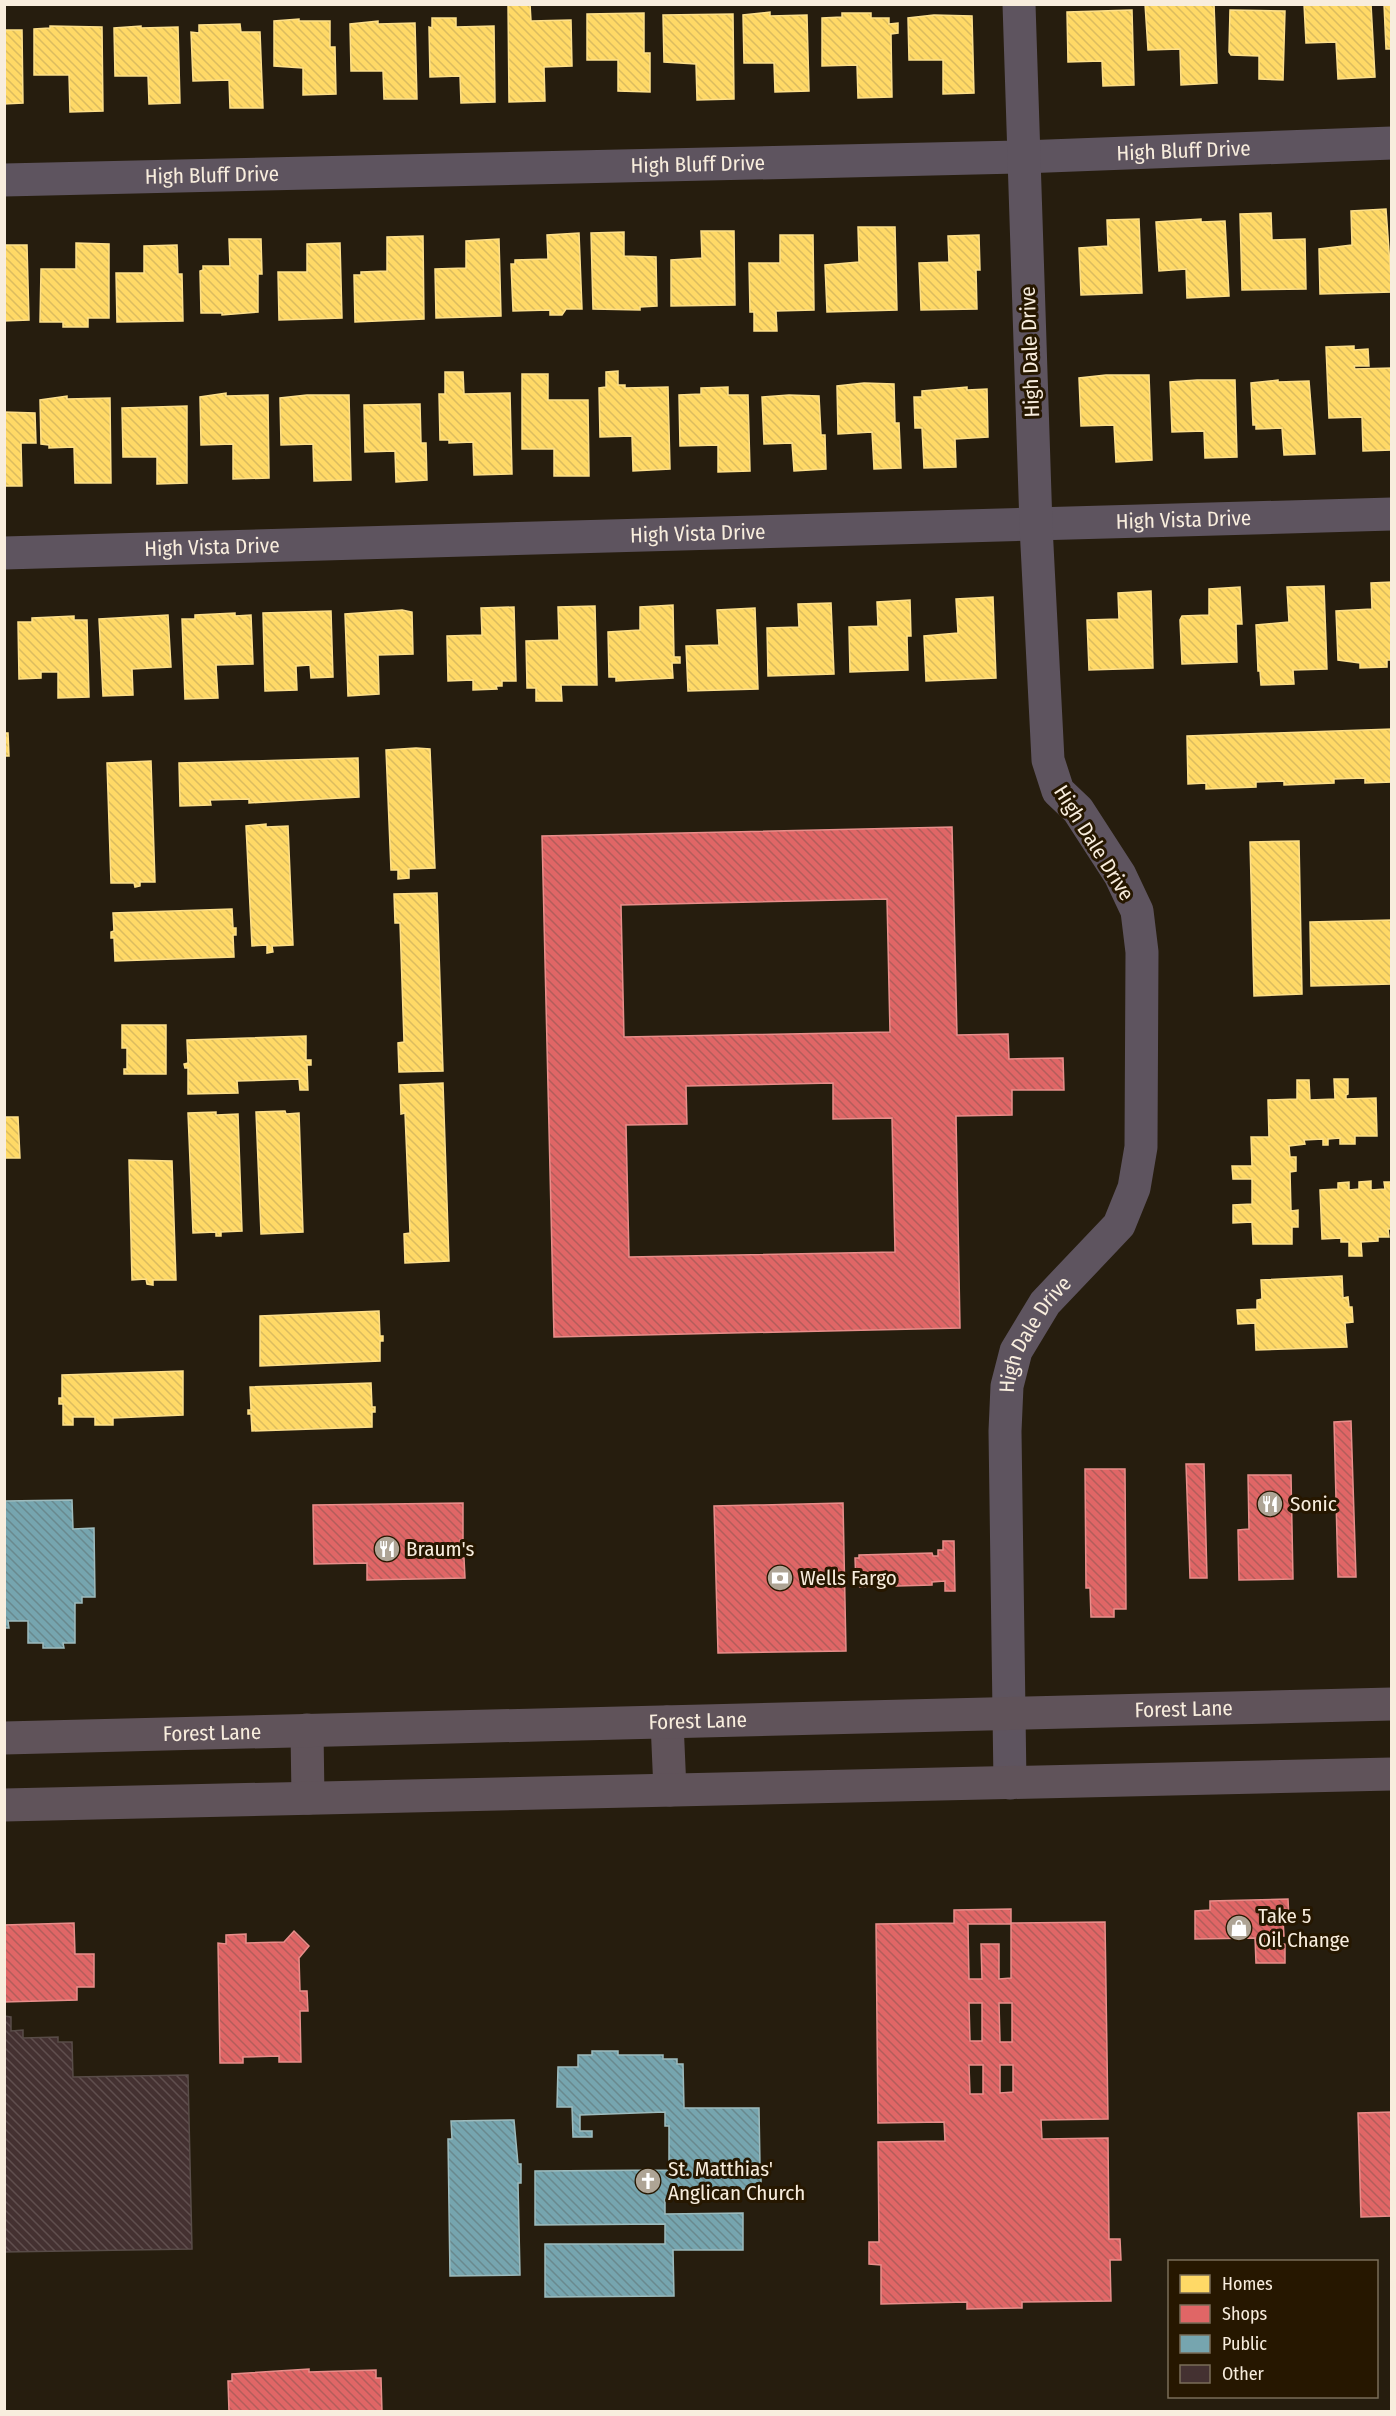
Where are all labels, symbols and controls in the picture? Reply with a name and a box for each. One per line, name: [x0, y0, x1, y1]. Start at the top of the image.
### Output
street label: High Bluff Drive: [1116, 135, 1251, 166]
street label: High Bluff Drive: [630, 150, 765, 179]
street label: High Bluff Drive: [145, 161, 279, 190]
street label: High Dale Drive: [1015, 286, 1045, 418]
street label: High Vista Drive: [1116, 505, 1252, 535]
street label: High Vista Drive: [630, 519, 766, 548]
street label: High Vista Drive: [144, 532, 280, 562]
street label: High Dale Drive: [1048, 780, 1140, 906]
street label: High Dale Drive: [994, 1271, 1077, 1393]
restaurant icon: Sonic: [1255, 1489, 1285, 1519]
place label: Sonic: [1290, 1491, 1337, 1517]
restaurant icon: Braum's: [372, 1534, 402, 1564]
place label: Braum's: [406, 1536, 474, 1562]
bank icon: Wells Fargo: [765, 1563, 795, 1593]
place label: Wells Fargo: [800, 1565, 897, 1591]
street label: Forest Lane: [1134, 1695, 1233, 1723]
street label: Forest Lane: [648, 1707, 747, 1735]
street label: Forest Lane: [162, 1719, 261, 1747]
place label: Take 5 Oil Change: [1258, 1903, 1350, 1953]
shop icon: Take 5 Oil Change: [1224, 1913, 1254, 1943]
place label: St. Matthias' Anglican Church: [668, 2156, 805, 2206]
church icon: St. Matthias' Anglican Church: [633, 2166, 663, 2196]
legend: [1168, 2260, 1378, 2398]
text: Homes: [1222, 2273, 1273, 2295]
text: Shops: [1222, 2303, 1267, 2325]
text: Public: [1222, 2333, 1267, 2355]
text: Other: [1222, 2363, 1265, 2385]

